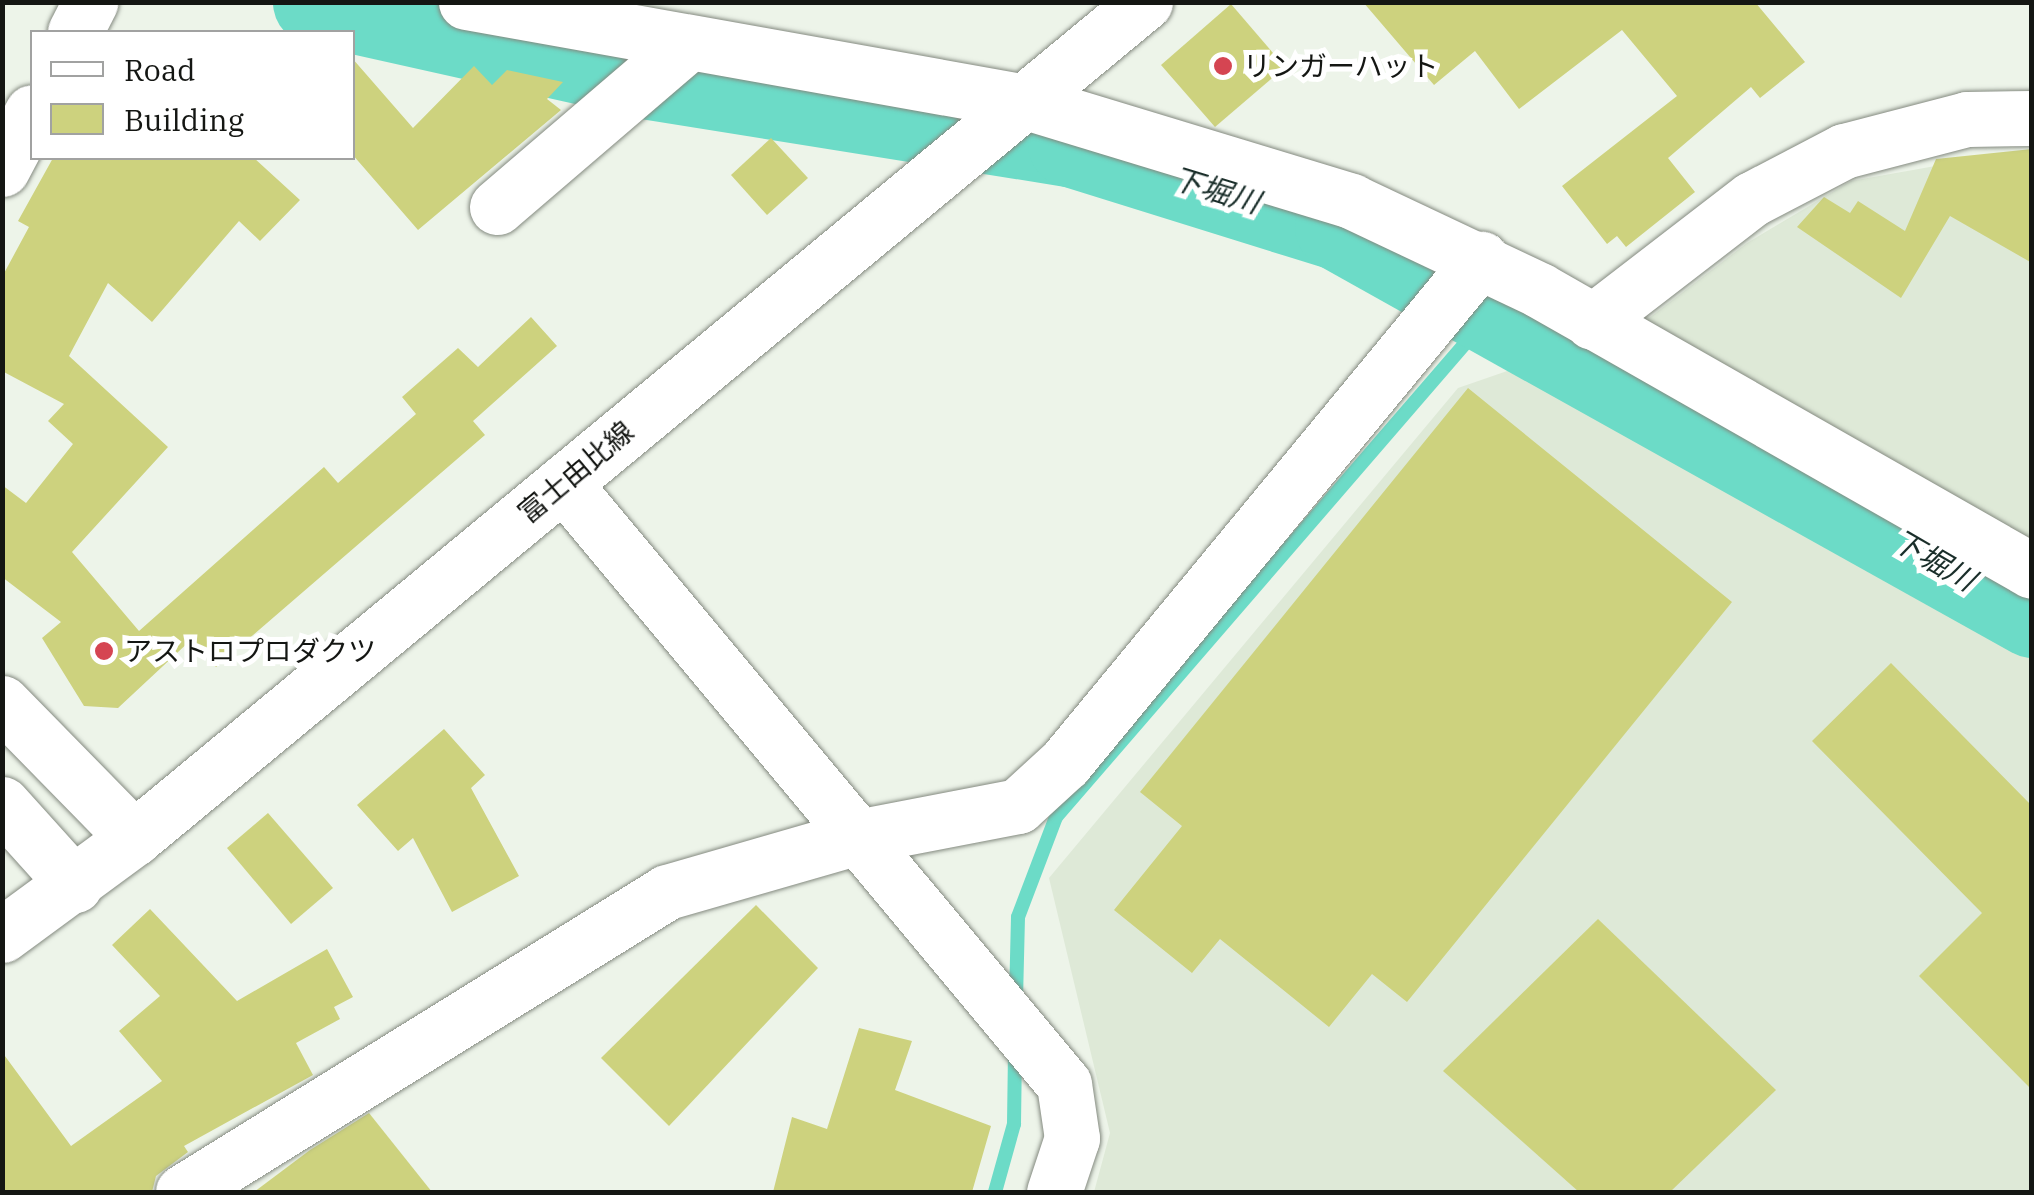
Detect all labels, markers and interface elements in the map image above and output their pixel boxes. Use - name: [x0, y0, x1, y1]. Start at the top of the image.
- legend: [30, 30, 355, 160]
- place label: リンガーハット: [1243, 49, 1439, 83]
- text: Road: [124, 50, 196, 89]
- marker: リンガーハット: [1212, 55, 1234, 77]
- text: Building: [124, 100, 244, 139]
- water label: 下堀川: [1168, 160, 1264, 220]
- street label: 富士由比線: [512, 414, 640, 530]
- water label: 下堀川: [1886, 522, 1982, 598]
- place label: アストロプロダクツ: [124, 634, 376, 668]
- marker: アストロプロダクツ: [93, 640, 115, 662]

